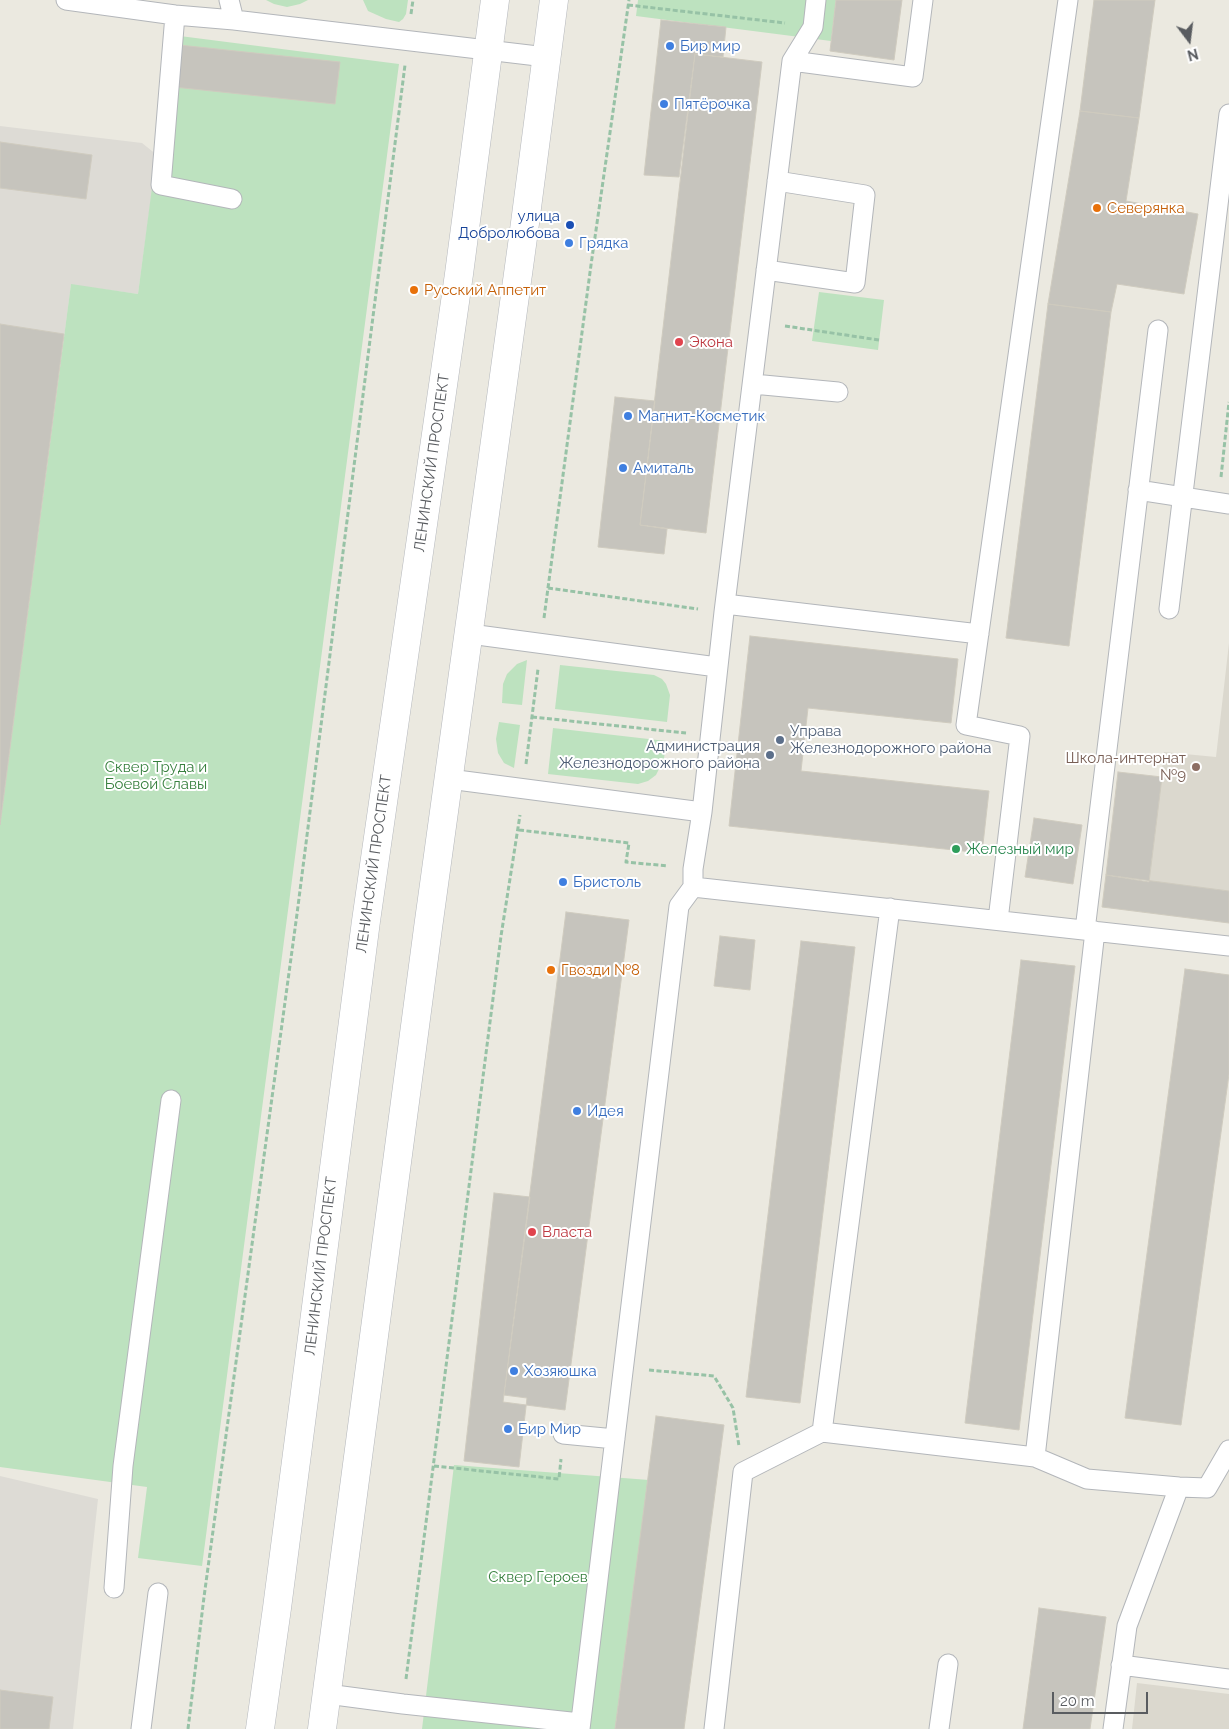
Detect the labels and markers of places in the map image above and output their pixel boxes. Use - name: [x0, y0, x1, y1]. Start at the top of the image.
- place label: Бир мир: [680, 37, 740, 55]
- marker: Бир мир: [664, 40, 676, 52]
- place label: Пятёрочка: [674, 95, 750, 113]
- marker: Пятёрочка: [658, 98, 670, 110]
- place label: Северянка: [1107, 199, 1185, 217]
- marker: Северянка: [1091, 202, 1103, 214]
- place label: улица Добролюбова: [458, 207, 560, 242]
- marker: улица Добролюбова: [564, 219, 576, 231]
- place label: Грядка: [579, 234, 628, 252]
- marker: Грядка: [563, 237, 575, 249]
- place label: Русский Аппетит: [424, 281, 546, 299]
- marker: Русский Аппетит: [408, 284, 420, 296]
- place label: Экона: [689, 333, 733, 351]
- marker: Экона: [673, 336, 685, 348]
- place label: Магнит-Косметик: [638, 407, 765, 425]
- marker: Магнит-Косметик: [622, 410, 634, 422]
- place label: Амиталь: [633, 459, 694, 477]
- marker: Амиталь: [617, 462, 629, 474]
- place label: Управа Железнодорожного района: [790, 722, 991, 757]
- marker: Управа Железнодорожного района: [774, 734, 786, 746]
- place label: Администрация Железнодорожного района: [559, 737, 760, 772]
- marker: Администрация Железнодорожного района: [764, 749, 776, 761]
- place label: Школа-интернат №9: [1066, 749, 1186, 784]
- marker: Школа-интернат №9: [1190, 761, 1202, 773]
- place label: Железный мир: [966, 840, 1074, 858]
- marker: Железный мир: [950, 843, 962, 855]
- place label: Бристоль: [573, 873, 641, 891]
- marker: Бристоль: [557, 876, 569, 888]
- place label: Гвозди №8: [561, 961, 640, 979]
- marker: Гвозди №8: [545, 964, 557, 976]
- place label: Идея: [587, 1102, 624, 1120]
- marker: Идея: [571, 1105, 583, 1117]
- place label: Власта: [542, 1223, 592, 1241]
- marker: Власта: [526, 1226, 538, 1238]
- place label: Хозяюшка: [524, 1362, 597, 1380]
- marker: Хозяюшка: [508, 1365, 520, 1377]
- place label: Бир Мир: [518, 1420, 581, 1438]
- marker: Бир Мир: [502, 1423, 514, 1435]

